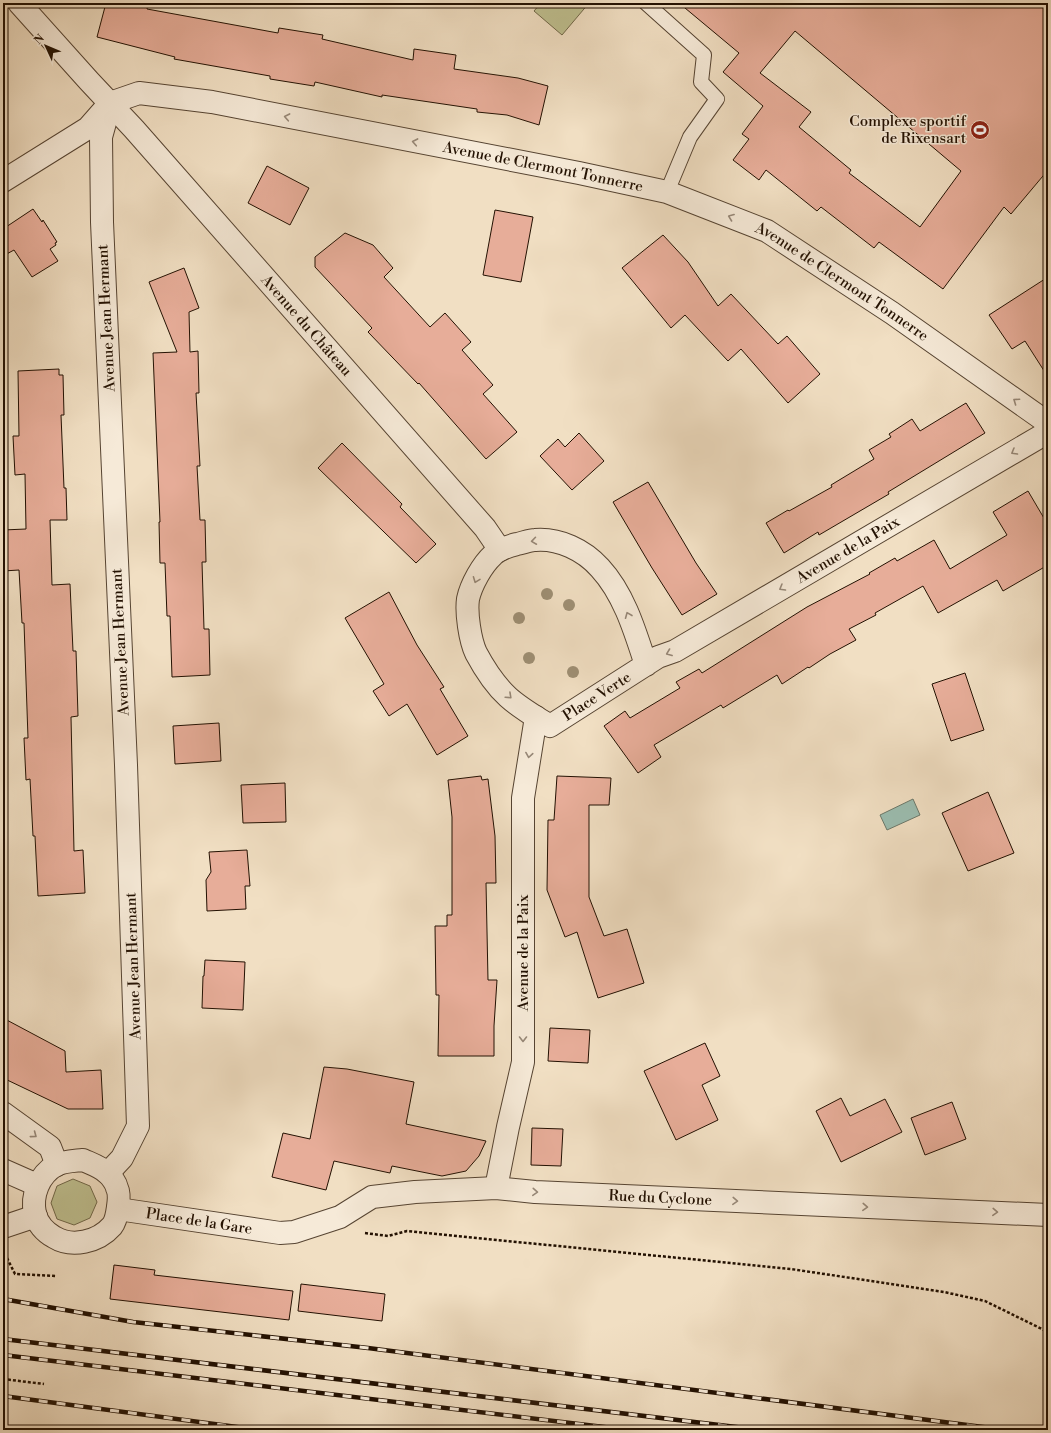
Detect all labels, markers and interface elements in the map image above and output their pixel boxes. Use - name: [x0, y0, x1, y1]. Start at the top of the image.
- north arrow: [26, 26, 66, 66]
- text: N: [31, 32, 48, 48]
- place label: Complexe sportif de Rixensart: [849, 112, 967, 148]
- one-way arrow: [284, 113, 290, 122]
- sports icon: Complexe sportif de Rixensart: [969, 119, 991, 141]
- one-way arrow: [412, 138, 418, 147]
- street label: Avenue de Clermont Tonnerre: [440, 138, 645, 197]
- one-way arrow: [728, 214, 735, 222]
- street label: Avenue de Clermont Tonnerre: [752, 218, 932, 346]
- street label: Avenue Jean Hermant: [93, 243, 120, 393]
- street label: Avenue du Château: [256, 270, 356, 380]
- one-way arrow: [1013, 398, 1020, 406]
- one-way arrow: [1011, 447, 1018, 454]
- street label: Avenue de la Paix: [792, 512, 903, 588]
- one-way arrow: [530, 536, 537, 545]
- street label: Avenue Jean Hermant: [107, 567, 134, 717]
- one-way arrow: [472, 576, 480, 583]
- one-way arrow: [779, 584, 786, 591]
- one-way arrow: [624, 612, 632, 619]
- one-way arrow: [666, 649, 673, 657]
- street label: Place Verte: [559, 668, 635, 725]
- one-way arrow: [504, 691, 511, 698]
- one-way arrow: [525, 752, 534, 758]
- street label: Avenue Jean Hermant: [121, 891, 146, 1041]
- street label: Avenue de la Paix: [514, 894, 533, 1012]
- one-way arrow: [519, 1036, 527, 1042]
- one-way arrow: [30, 1131, 37, 1138]
- street label: Rue du Cyclone: [608, 1186, 713, 1210]
- one-way arrow: [532, 1187, 538, 1196]
- one-way arrow: [732, 1197, 738, 1205]
- one-way arrow: [862, 1202, 868, 1211]
- street label: Place de la Gare: [144, 1204, 254, 1239]
- one-way arrow: [992, 1208, 998, 1217]

